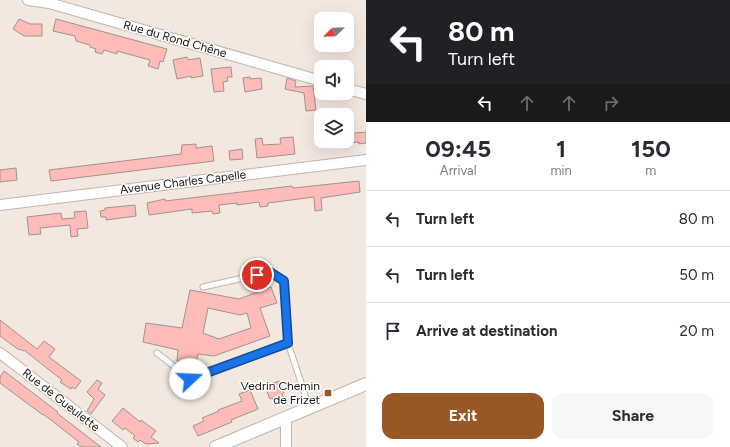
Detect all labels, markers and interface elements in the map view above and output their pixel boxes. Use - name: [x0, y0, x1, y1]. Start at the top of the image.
- north arrow: [314, 12, 354, 52]
- map controls: [314, 12, 354, 148]
- text: 80 m: [448, 14, 514, 48]
- icon: left: [382, 16, 434, 68]
- street label: Rue du Rond Chêne: [122, 18, 229, 61]
- text: Turn left: [448, 48, 515, 70]
- button: sound: [314, 60, 354, 100]
- icon: left: [474, 92, 496, 114]
- icon: ahead: [516, 92, 538, 114]
- icon: ahead: [558, 92, 580, 114]
- icon: right: [600, 92, 622, 114]
- button: layers: [314, 108, 354, 148]
- text: 09:45: [425, 134, 491, 163]
- text: 1: [556, 134, 566, 163]
- text: 150: [631, 134, 671, 163]
- text: Arrival: [440, 163, 477, 178]
- text: min: [550, 163, 572, 178]
- text: m: [645, 163, 656, 178]
- street label: Avenue Charles Capelle: [119, 167, 247, 197]
- icon: left: [382, 208, 404, 230]
- text: Turn left: [416, 210, 474, 228]
- text: 80 m: [679, 210, 714, 228]
- pin: [240, 258, 274, 292]
- icon: arrive: [246, 264, 268, 286]
- icon: left: [382, 264, 404, 286]
- text: Turn left: [416, 266, 474, 284]
- text: 50 m: [679, 266, 714, 284]
- icon: arrive: [382, 320, 404, 342]
- text: Arrive at destination: [416, 322, 557, 340]
- text: 20 m: [680, 322, 714, 340]
- position arrow: [169, 358, 211, 400]
- street label: Rue de Gueulette: [20, 366, 103, 435]
- place label: Vedrin Chemin de Frizet: [240, 379, 320, 407]
- marker: Vedrin Chemin de Frizet: [323, 388, 333, 398]
- button: Exit: [382, 393, 544, 439]
- button: Share: [552, 393, 714, 439]

